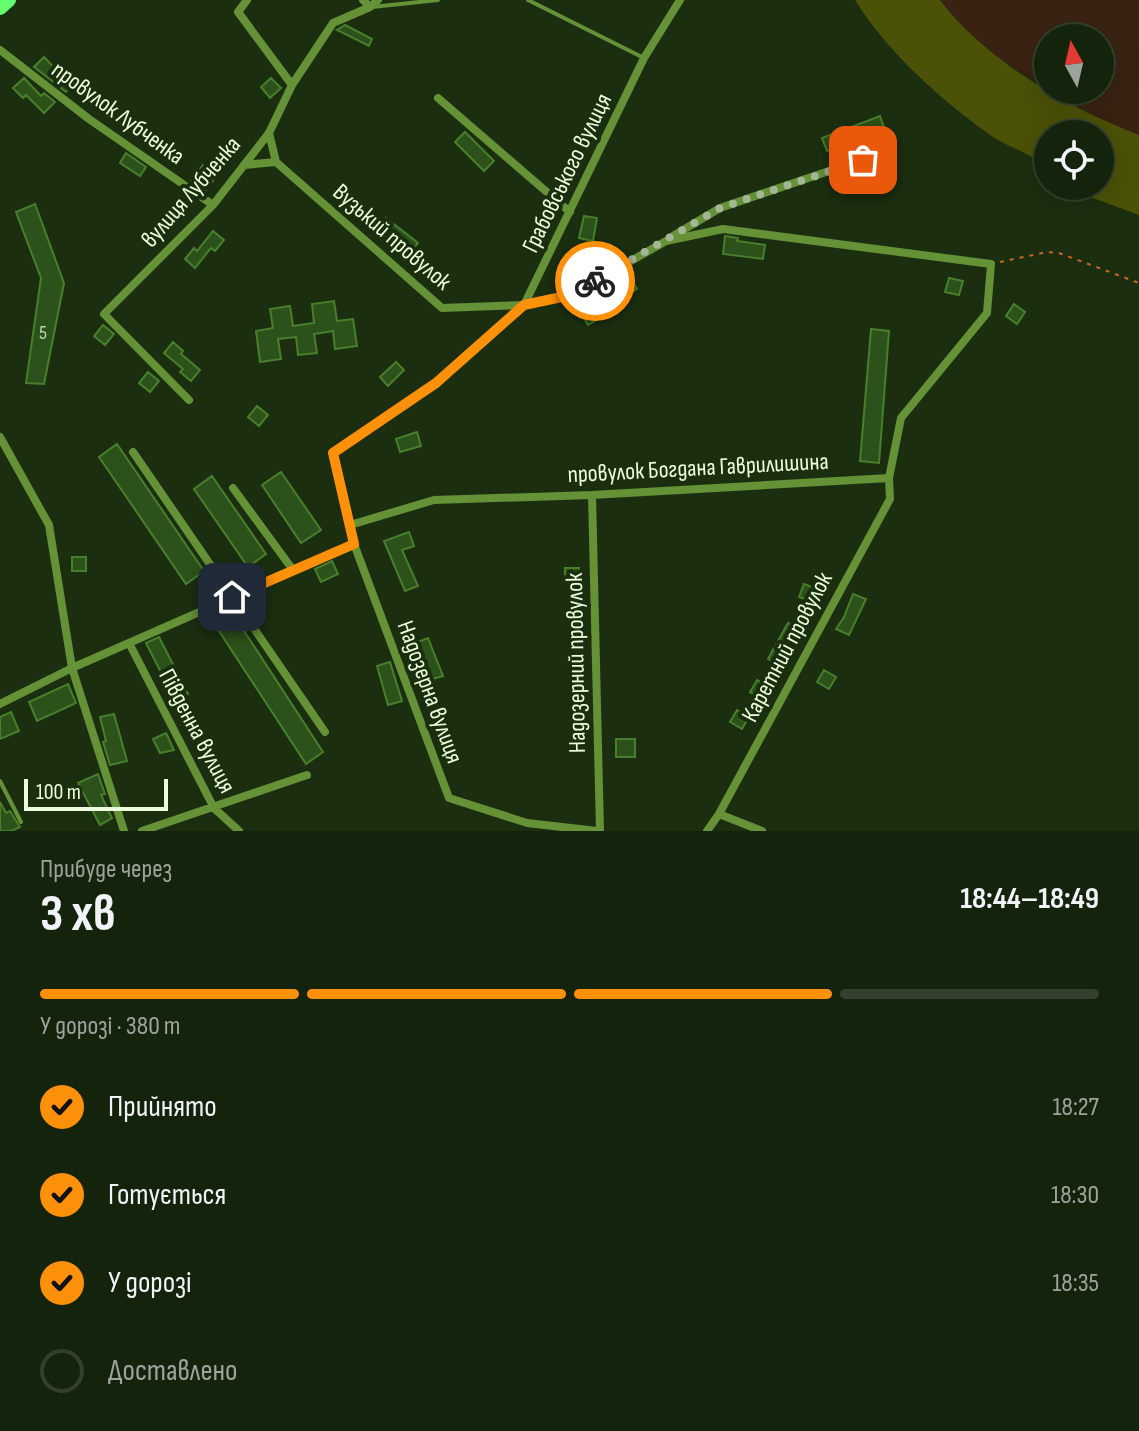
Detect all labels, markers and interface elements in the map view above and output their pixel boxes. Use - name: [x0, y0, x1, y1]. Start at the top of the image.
- north arrow: [1034, 24, 1114, 104]
- map controls: [1034, 24, 1114, 200]
- street label: провулок Лубченка: [46, 55, 190, 171]
- street label: Грабовського вулиця: [516, 89, 618, 257]
- button: locate: [1034, 120, 1114, 200]
- pin: [829, 126, 897, 194]
- street label: вулиця Лубченка: [135, 131, 247, 253]
- icon: bag: [841, 138, 885, 182]
- street label: Вузький провулок: [327, 178, 458, 297]
- courier: [555, 241, 635, 321]
- icon: bike: [573, 259, 617, 303]
- house number: 5: [39, 321, 47, 345]
- street label: провулок Богдана Гаврилишина: [567, 447, 829, 489]
- pin: [198, 563, 266, 631]
- street label: Каретний провулок: [735, 566, 839, 727]
- street label: Надозерний провулок: [560, 572, 592, 753]
- icon: home: [210, 575, 254, 619]
- street label: Надозерна вулиця: [391, 617, 469, 767]
- street label: Південна вулиця: [152, 664, 242, 798]
- scale bar: [24, 775, 168, 811]
- text: 100 m: [36, 779, 81, 806]
- text: Прибуде через: [40, 854, 172, 885]
- text: 18:44–18:49: [960, 881, 1099, 917]
- text: 3 хв: [40, 883, 116, 946]
- text: У дорозі · 380 m: [40, 1011, 181, 1042]
- icon: check: [40, 1085, 84, 1129]
- text: Прийнято: [108, 1089, 217, 1125]
- text: 18:27: [1052, 1092, 1099, 1123]
- icon: check: [40, 1173, 84, 1217]
- text: Готується: [108, 1177, 226, 1213]
- text: 18:30: [1051, 1180, 1099, 1211]
- icon: check: [40, 1261, 84, 1305]
- text: У дорозі: [108, 1265, 192, 1301]
- text: 18:35: [1052, 1268, 1099, 1299]
- text: Доставлено: [108, 1353, 238, 1389]

